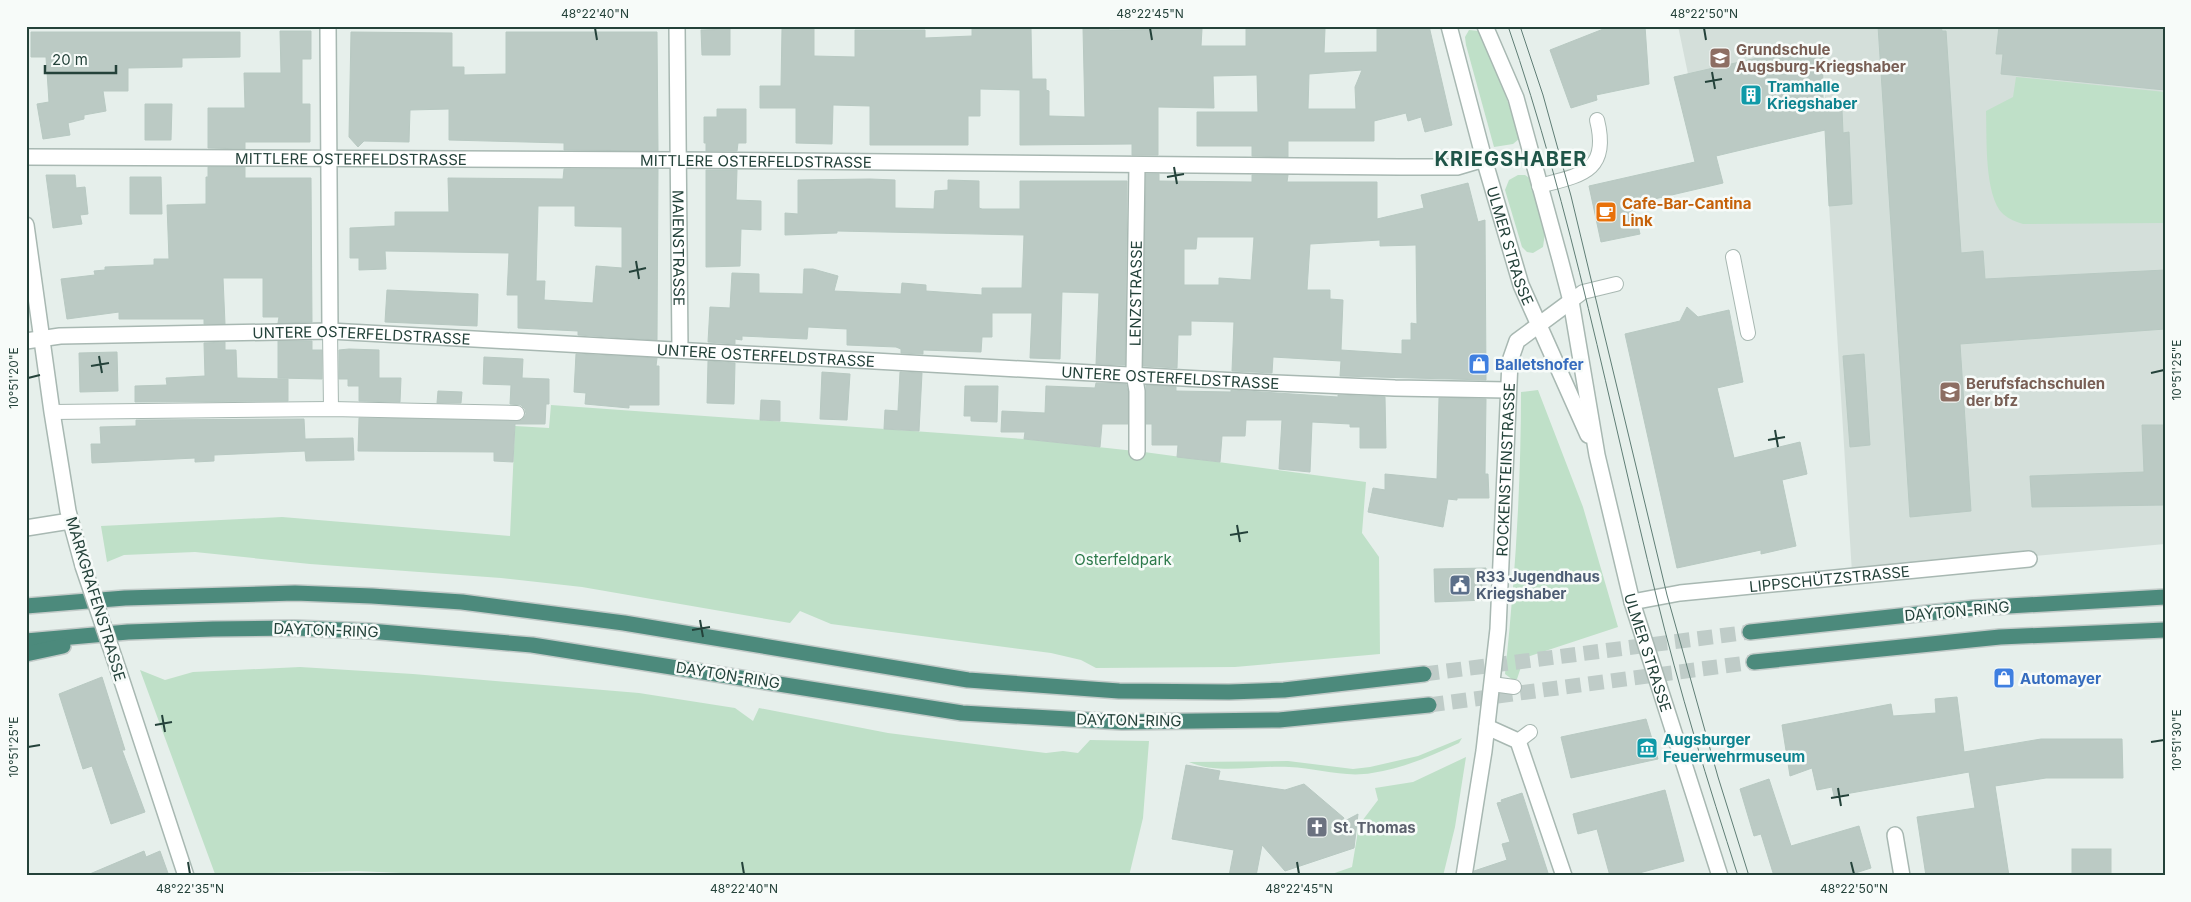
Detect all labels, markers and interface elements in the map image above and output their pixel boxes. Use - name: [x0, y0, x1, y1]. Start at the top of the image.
- text: 48°22'40"N: [561, 6, 629, 21]
- text: 48°22'45"N: [1116, 6, 1184, 21]
- text: 48°22'50"N: [1670, 6, 1738, 21]
- place label: Grundschule Augsburg-Kriegshaber: [1736, 40, 1906, 76]
- scale bar: [45, 42, 116, 74]
- school or university icon: Grundschule Augsburg-Kriegshaber: [1708, 46, 1732, 70]
- text: 20 m: [52, 50, 88, 69]
- place label: Tramhalle Kriegshaber: [1767, 77, 1857, 113]
- building icon: Tramhalle Kriegshaber: [1739, 83, 1763, 107]
- district label: KRIEGSHABER: [1435, 147, 1587, 171]
- street label: MITTLERE OSTERFELDSTRASSE: [235, 148, 467, 169]
- street label: MITTLERE OSTERFELDSTRASSE: [640, 150, 872, 171]
- street label: ULMER STRASSE: [1483, 184, 1538, 308]
- street label: MAIENSTRASSE: [669, 190, 689, 306]
- place label: Cafe-Bar-Cantina Link: [1622, 194, 1751, 230]
- cafe icon: Cafe-Bar-Cantina Link: [1594, 200, 1618, 224]
- street label: LENZSTRASSE: [1125, 240, 1145, 346]
- street label: UNTERE OSTERFELDSTRASSE: [252, 321, 471, 348]
- text: 10°51'25"E: [2169, 339, 2184, 401]
- street label: UNTERE OSTERFELDSTRASSE: [656, 340, 875, 371]
- text: 10°51'20"E: [6, 347, 21, 409]
- shop icon: Balletshofer: [1467, 352, 1491, 376]
- place label: Balletshofer: [1495, 355, 1584, 374]
- street label: UNTERE OSTERFELDSTRASSE: [1061, 362, 1280, 393]
- place label: Berufsfachschulen der bfz: [1966, 374, 2105, 410]
- school or university icon: Berufsfachschulen der bfz: [1938, 380, 1962, 404]
- street label: ROCKENSTEINSTRASSE: [1492, 382, 1519, 557]
- street label: MARKGRAFENSTRASSE: [62, 514, 130, 684]
- park label: Osterfeldpark: [1074, 550, 1172, 569]
- street label: LIPPSCHÜTZSTRASSE: [1748, 561, 1911, 596]
- place label: R33 Jugendhaus Kriegshaber: [1476, 567, 1600, 603]
- public building icon: R33 Jugendhaus Kriegshaber: [1448, 573, 1472, 597]
- street label: ULMER STRASSE: [1621, 591, 1676, 714]
- street label: DAYTON-RING: [1904, 597, 2010, 625]
- street label: DAYTON-RING: [273, 619, 379, 641]
- street label: DAYTON-RING: [675, 657, 781, 693]
- shop icon: Automayer: [1992, 666, 2016, 690]
- place label: Automayer: [2020, 669, 2101, 688]
- text: 10°51'30"E: [2169, 709, 2184, 771]
- street label: DAYTON-RING: [1076, 710, 1182, 730]
- text: 10°51'25"E: [6, 716, 21, 778]
- place label: Augsburger Feuerwehrmuseum: [1663, 730, 1805, 766]
- museum icon: Augsburger Feuerwehrmuseum: [1635, 736, 1659, 760]
- church icon: St. Thomas: [1305, 815, 1329, 839]
- place label: St. Thomas: [1333, 818, 1416, 837]
- text: 48°22'35"N: [156, 881, 224, 896]
- text: 48°22'40"N: [710, 881, 778, 896]
- text: 48°22'45"N: [1265, 881, 1333, 896]
- text: 48°22'50"N: [1820, 881, 1888, 896]

